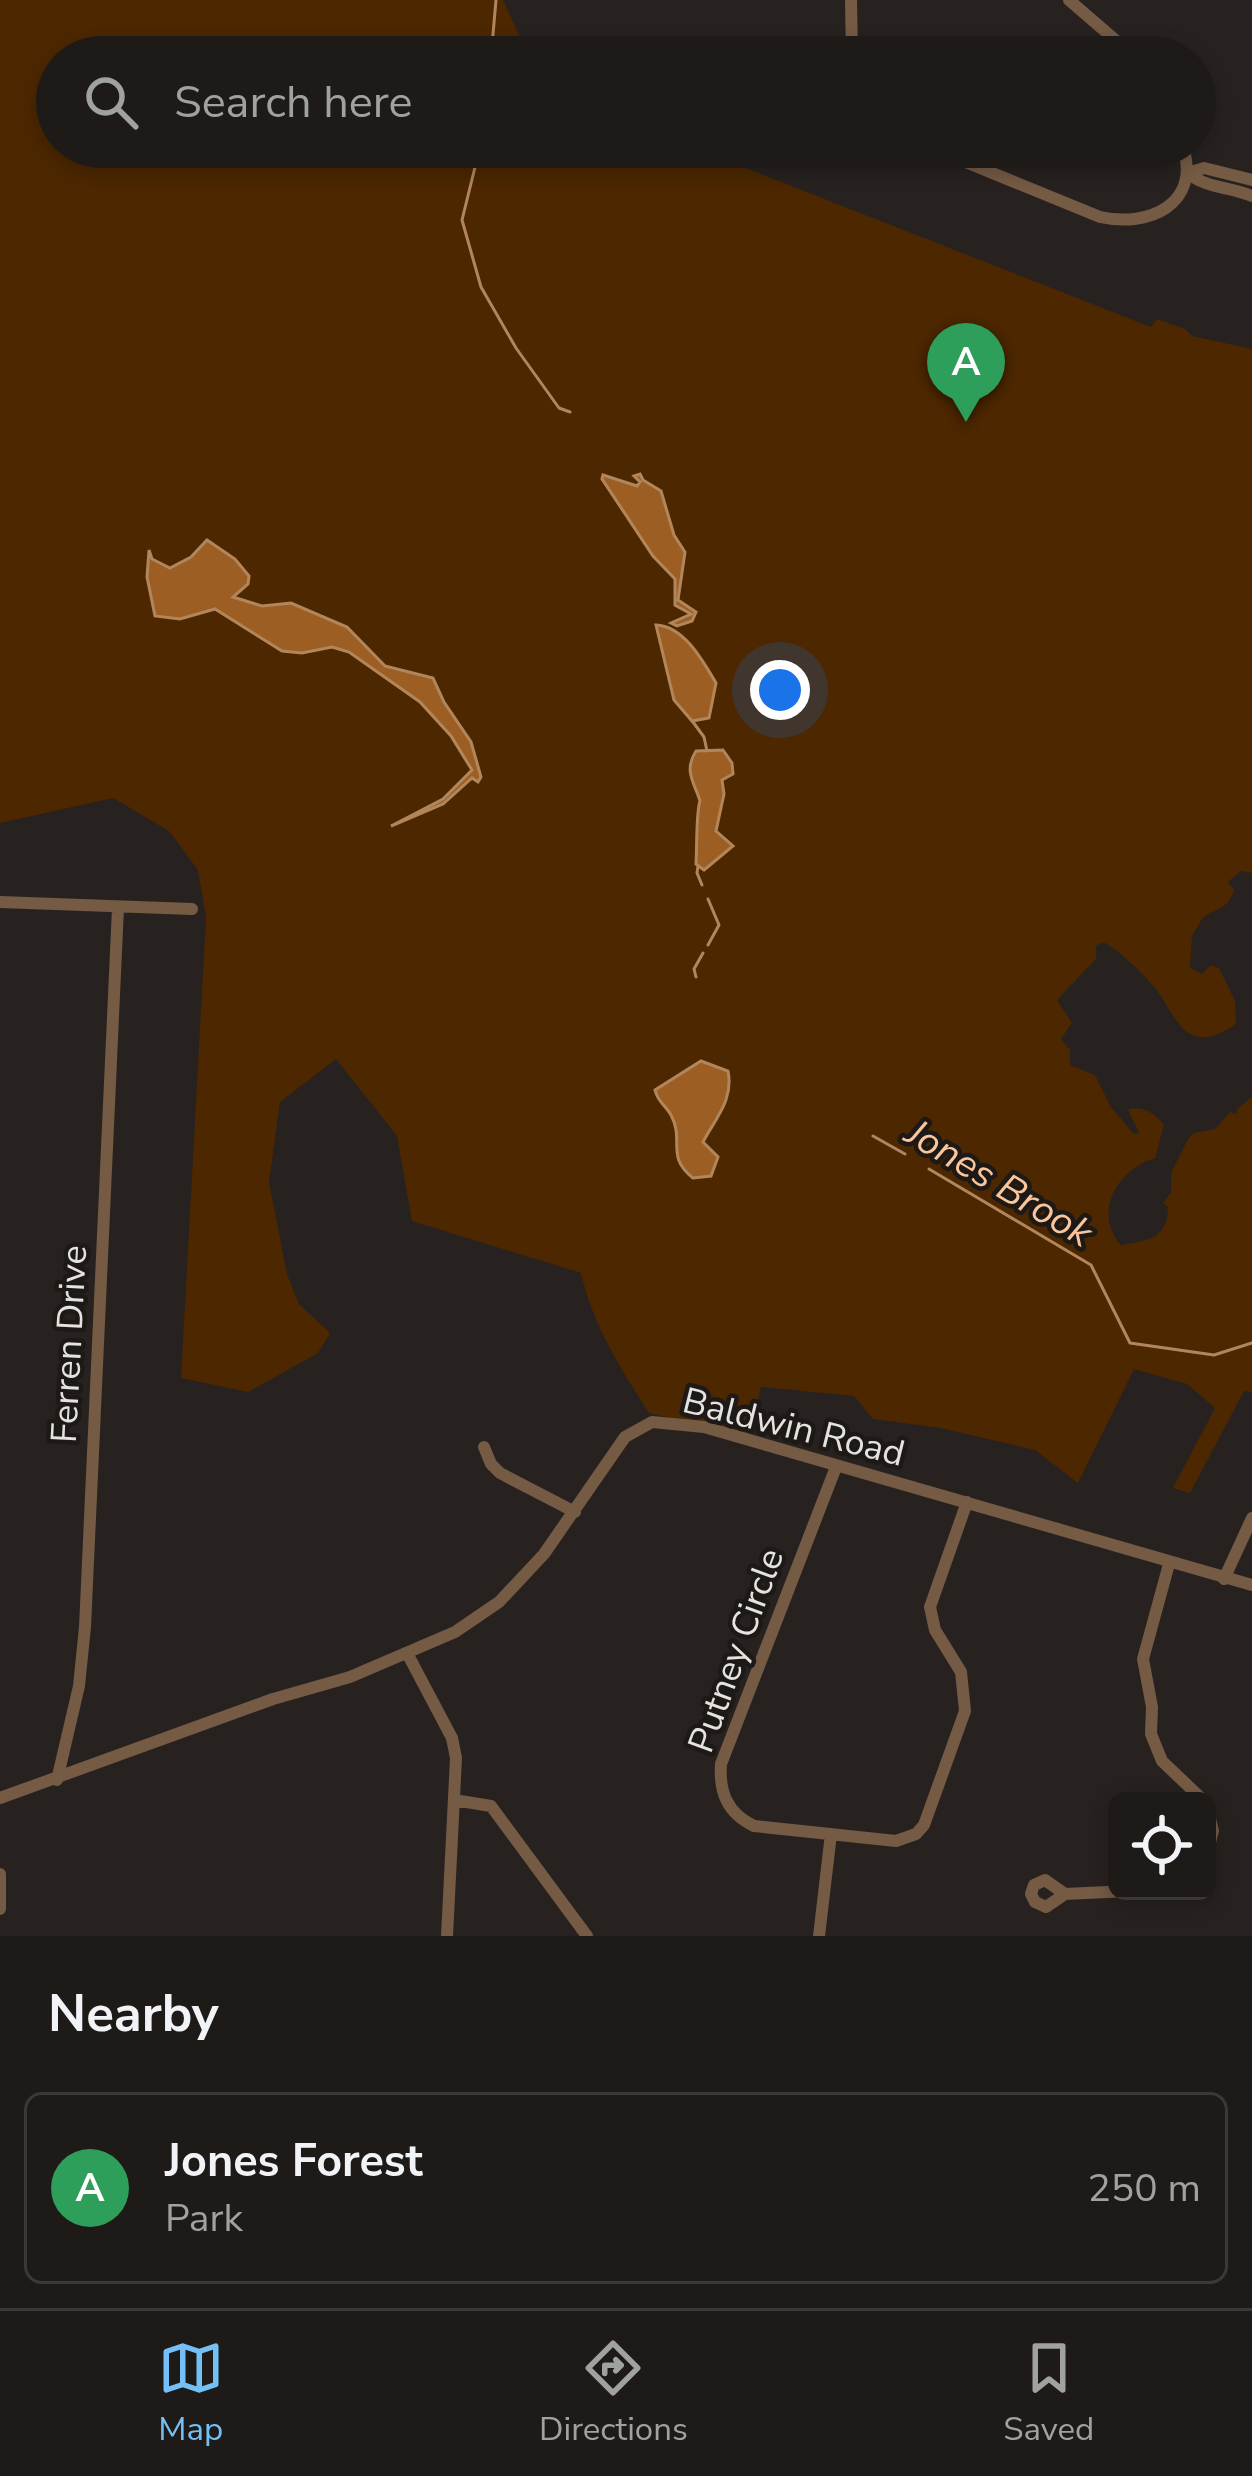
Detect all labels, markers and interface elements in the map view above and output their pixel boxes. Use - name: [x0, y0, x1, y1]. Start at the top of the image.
- search box: [36, 36, 1216, 168]
- icon: search: [78, 69, 144, 135]
- text: Search here: [174, 72, 413, 133]
- pin: A: [927, 323, 1005, 422]
- your location: [750, 660, 810, 720]
- water label: Jones Brook: [894, 1106, 1104, 1261]
- street label: Ferren Drive: [40, 1244, 99, 1444]
- street label: Baldwin Road: [678, 1376, 910, 1479]
- street label: Putney Circle: [677, 1542, 796, 1759]
- map controls: [1108, 1792, 1216, 1900]
- button: locate: [1108, 1792, 1216, 1900]
- text: Nearby: [48, 1979, 219, 2049]
- text: Jones Forest: [165, 2131, 423, 2192]
- text: A: [75, 2162, 105, 2215]
- text: 250 m: [1087, 2162, 1201, 2215]
- text: Park: [165, 2192, 243, 2245]
- tab: Map: [158, 2335, 224, 2452]
- tab: Directions: [539, 2335, 688, 2452]
- tab: Saved: [1003, 2335, 1094, 2452]

